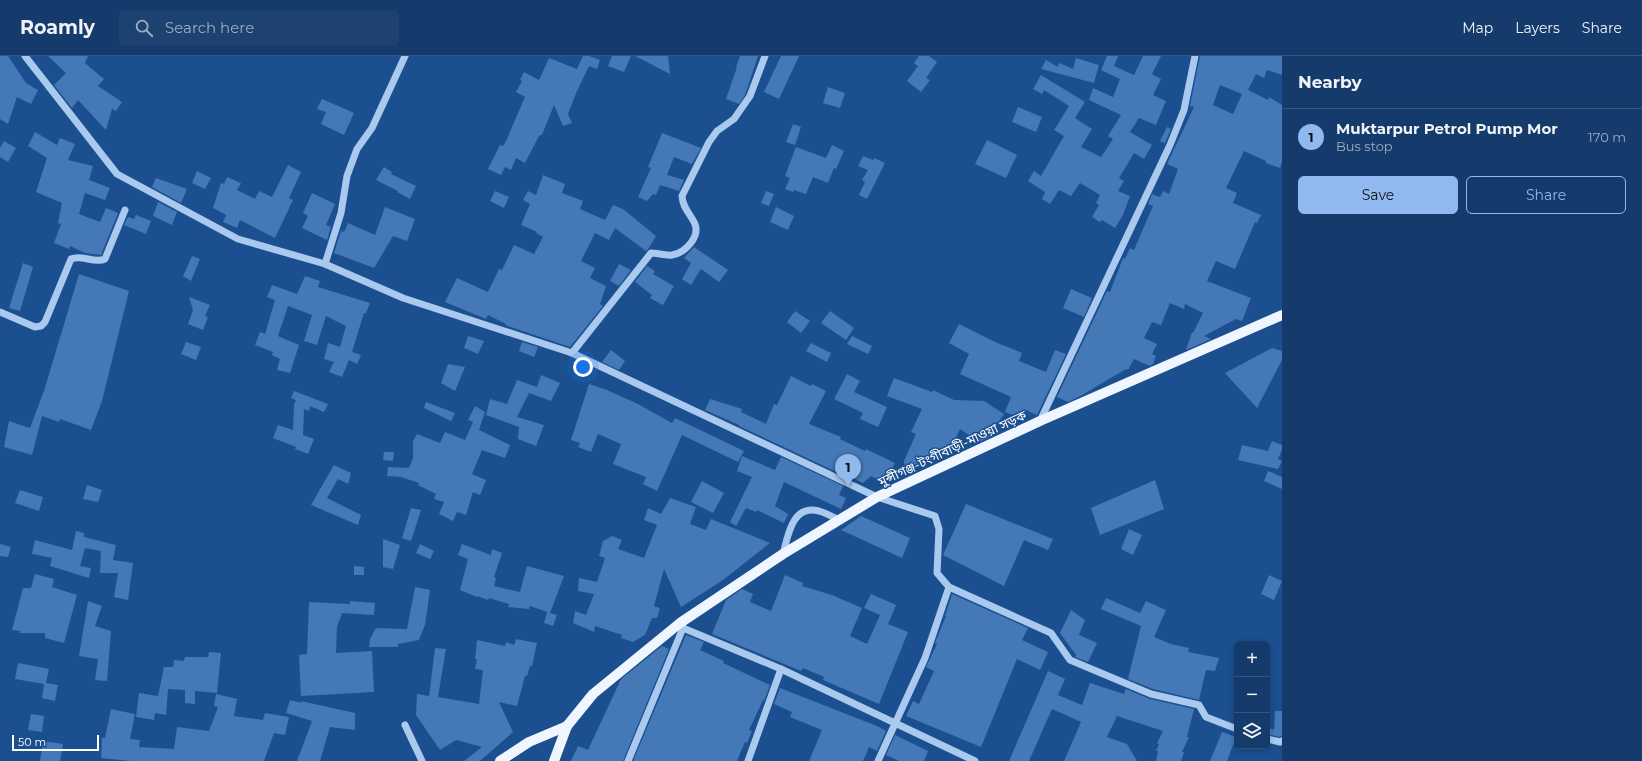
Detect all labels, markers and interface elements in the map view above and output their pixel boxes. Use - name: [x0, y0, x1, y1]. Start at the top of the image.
- search box: [119, 10, 399, 46]
- text: Roamly: [20, 16, 95, 39]
- icon: search: [133, 17, 155, 39]
- text: Search here: [165, 18, 254, 37]
- text: Map: [1462, 19, 1493, 37]
- text: Layers: [1515, 19, 1560, 37]
- text: Share: [1582, 19, 1622, 37]
- text: Nearby: [1298, 72, 1362, 92]
- text: Muktarpur Petrol Pump Mor: [1336, 119, 1558, 138]
- text: 1: [1308, 129, 1314, 145]
- text: 170 m: [1588, 129, 1626, 145]
- text: Bus stop: [1336, 138, 1393, 154]
- button: Save: [1298, 176, 1458, 214]
- button: Share: [1466, 176, 1626, 214]
- your location: [573, 357, 593, 377]
- street label: মুন্সীগঞ্জ-টংগীবাড়ী-মাওয়া সড়ক: [874, 406, 1030, 491]
- pin: 1: [835, 454, 861, 487]
- map controls: [1234, 641, 1270, 749]
- button: +: [1234, 641, 1270, 677]
- button: −: [1234, 677, 1270, 713]
- button: layers: [1234, 713, 1270, 749]
- scale bar: [12, 733, 99, 752]
- text: 50 m: [18, 735, 46, 749]

